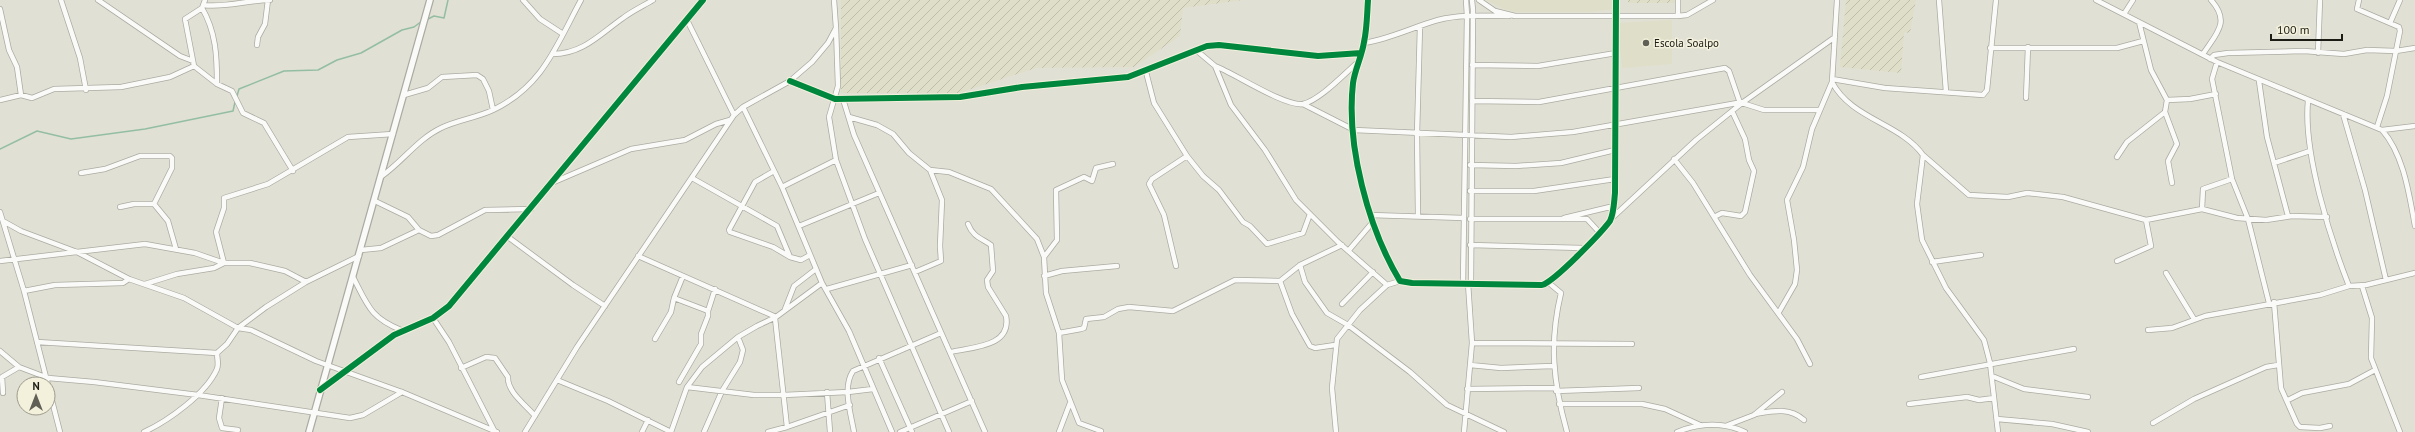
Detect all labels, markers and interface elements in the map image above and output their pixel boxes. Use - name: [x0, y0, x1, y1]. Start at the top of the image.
- scale bar: [2271, 16, 2342, 42]
- text: 100 m: [2277, 22, 2310, 37]
- place label: Escola Soalpo: [1654, 36, 1719, 50]
- marker: Escola Soalpo: [1641, 38, 1651, 48]
- north arrow: [16, 376, 56, 416]
- text: N: [32, 379, 40, 393]

